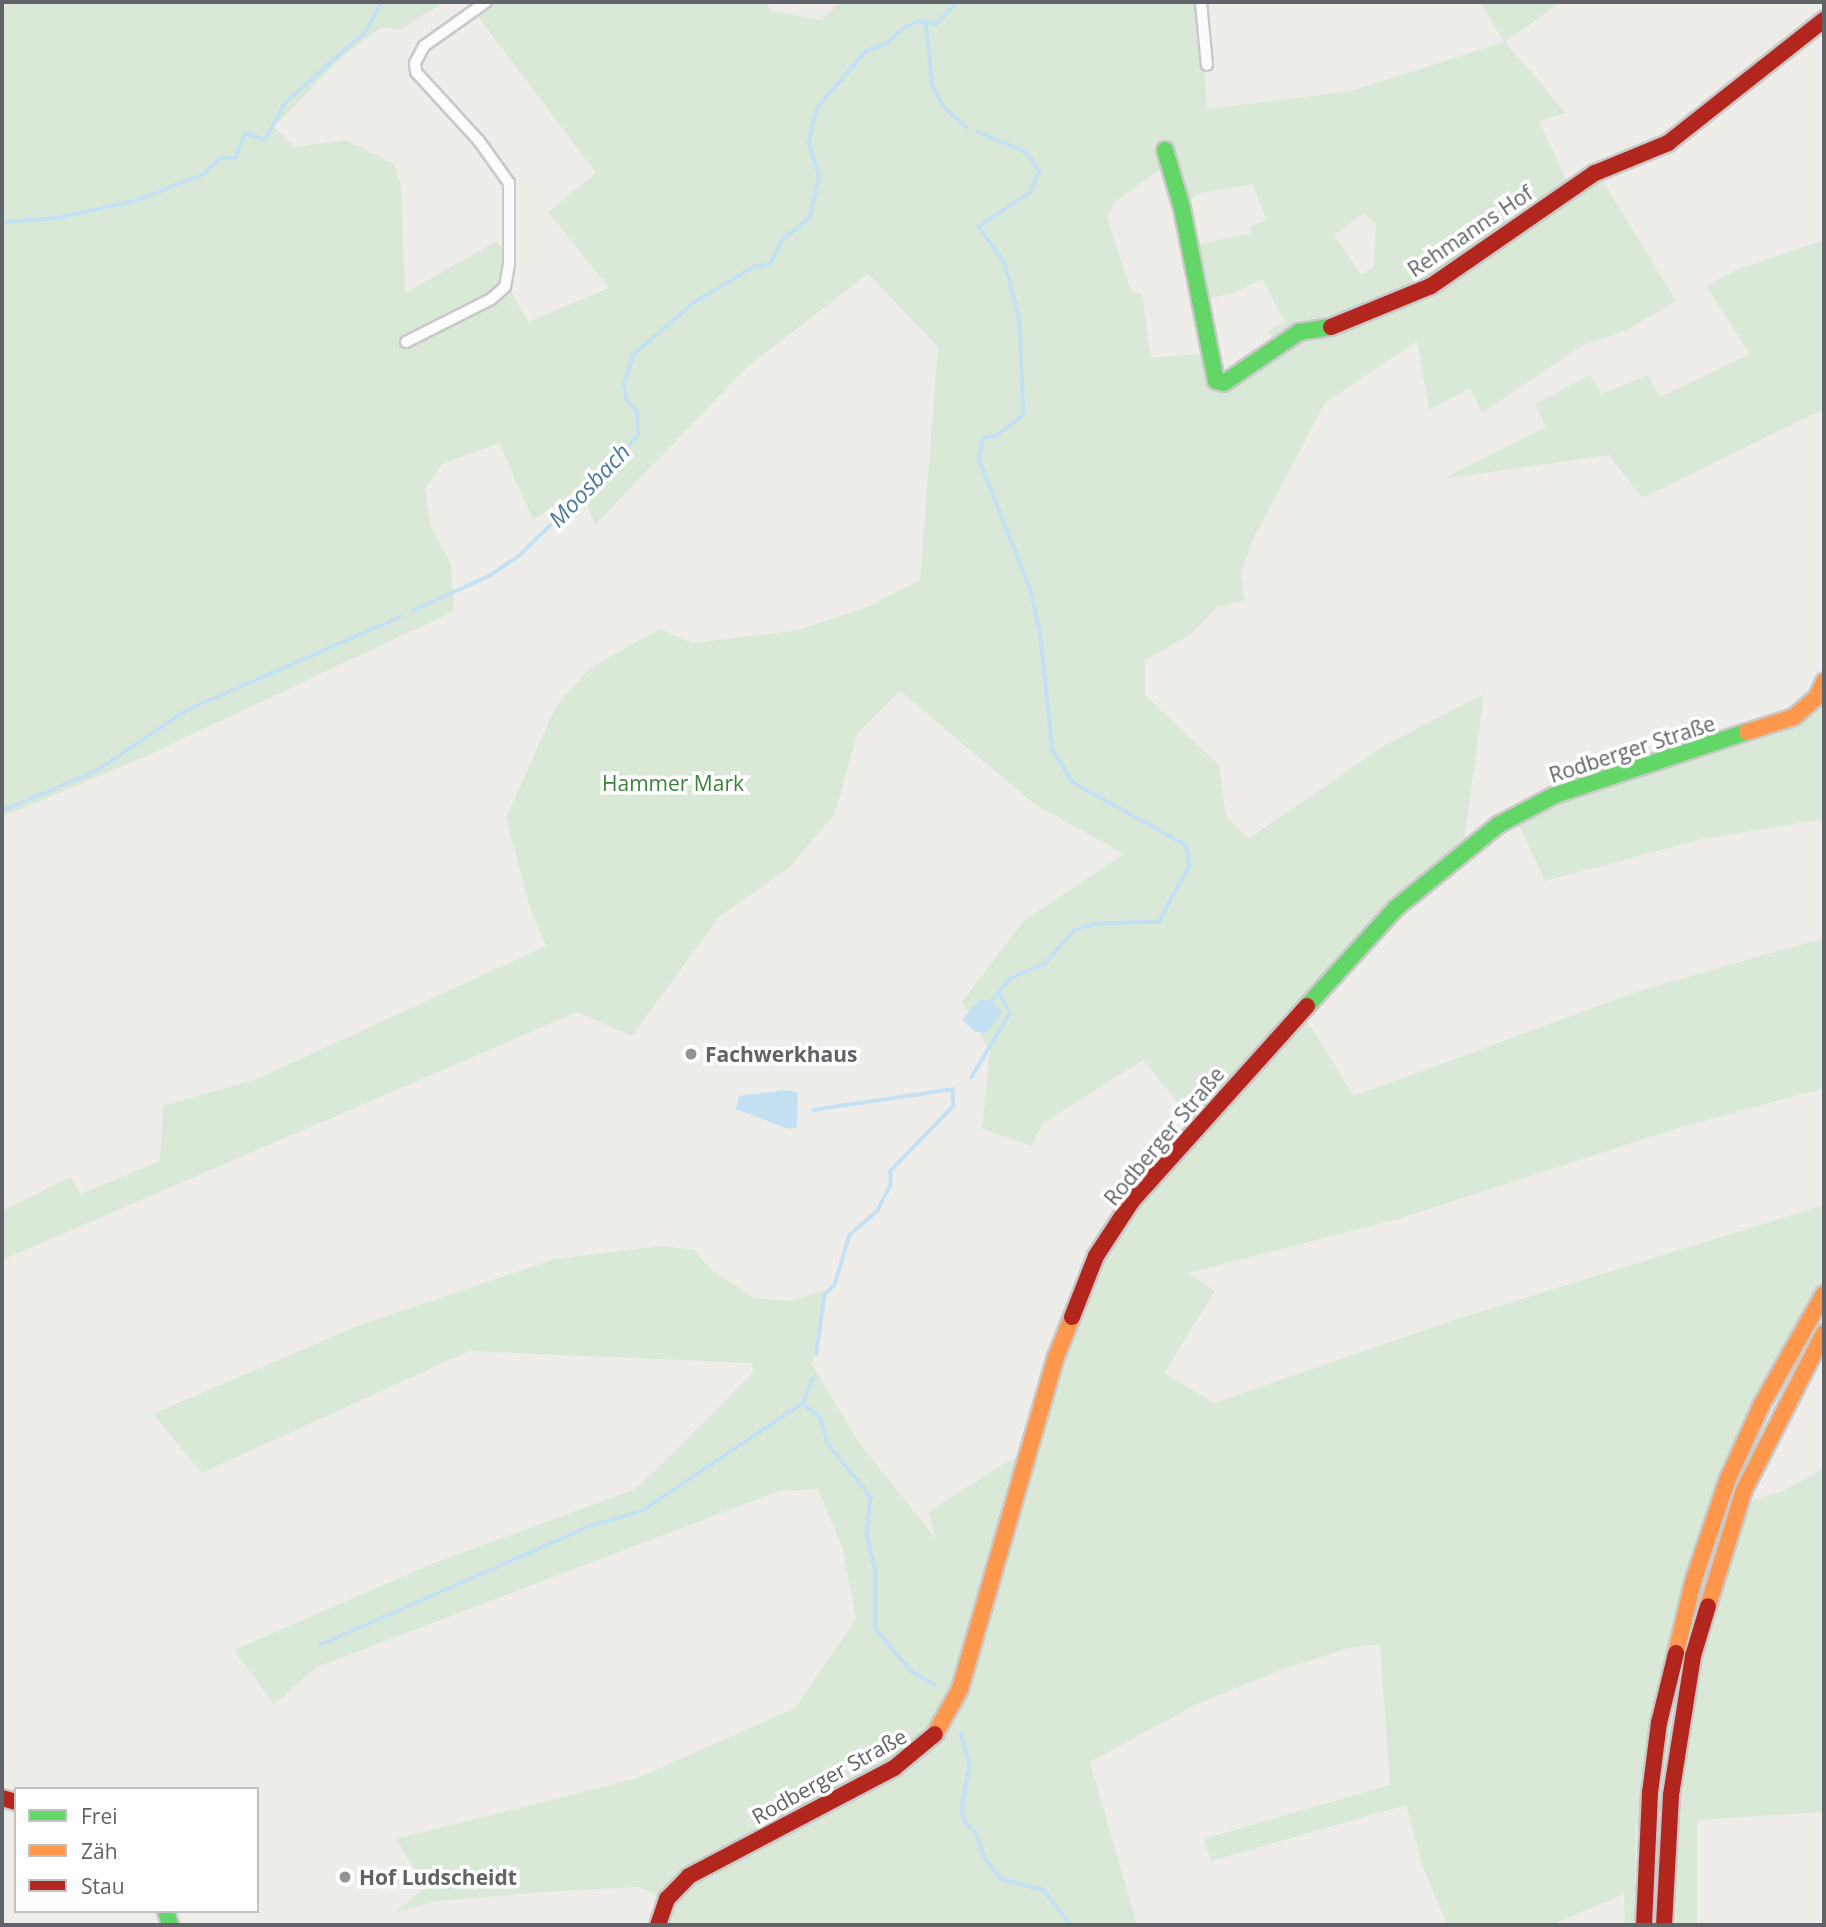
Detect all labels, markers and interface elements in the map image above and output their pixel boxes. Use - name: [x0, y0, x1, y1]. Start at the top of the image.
- street label: Rehmanns Hof: [1403, 180, 1537, 282]
- water label: Moosbach: [543, 438, 635, 532]
- street label: Rodberger Straße: [1546, 710, 1718, 788]
- park label: Hammer Mark: [602, 770, 744, 796]
- place label: Fachwerkhaus: [705, 1041, 857, 1067]
- marker: Fachwerkhaus: [683, 1046, 699, 1062]
- street label: Rodberger Straße: [1099, 1062, 1229, 1210]
- street label: Rodberger Straße: [747, 1723, 911, 1829]
- legend: [14, 1787, 259, 1913]
- text: Frei: [81, 1802, 118, 1830]
- text: Zäh: [81, 1837, 118, 1865]
- place label: Hof Ludscheidt: [359, 1864, 517, 1890]
- marker: Hof Ludscheidt: [337, 1869, 353, 1885]
- text: Stau: [81, 1872, 125, 1900]

